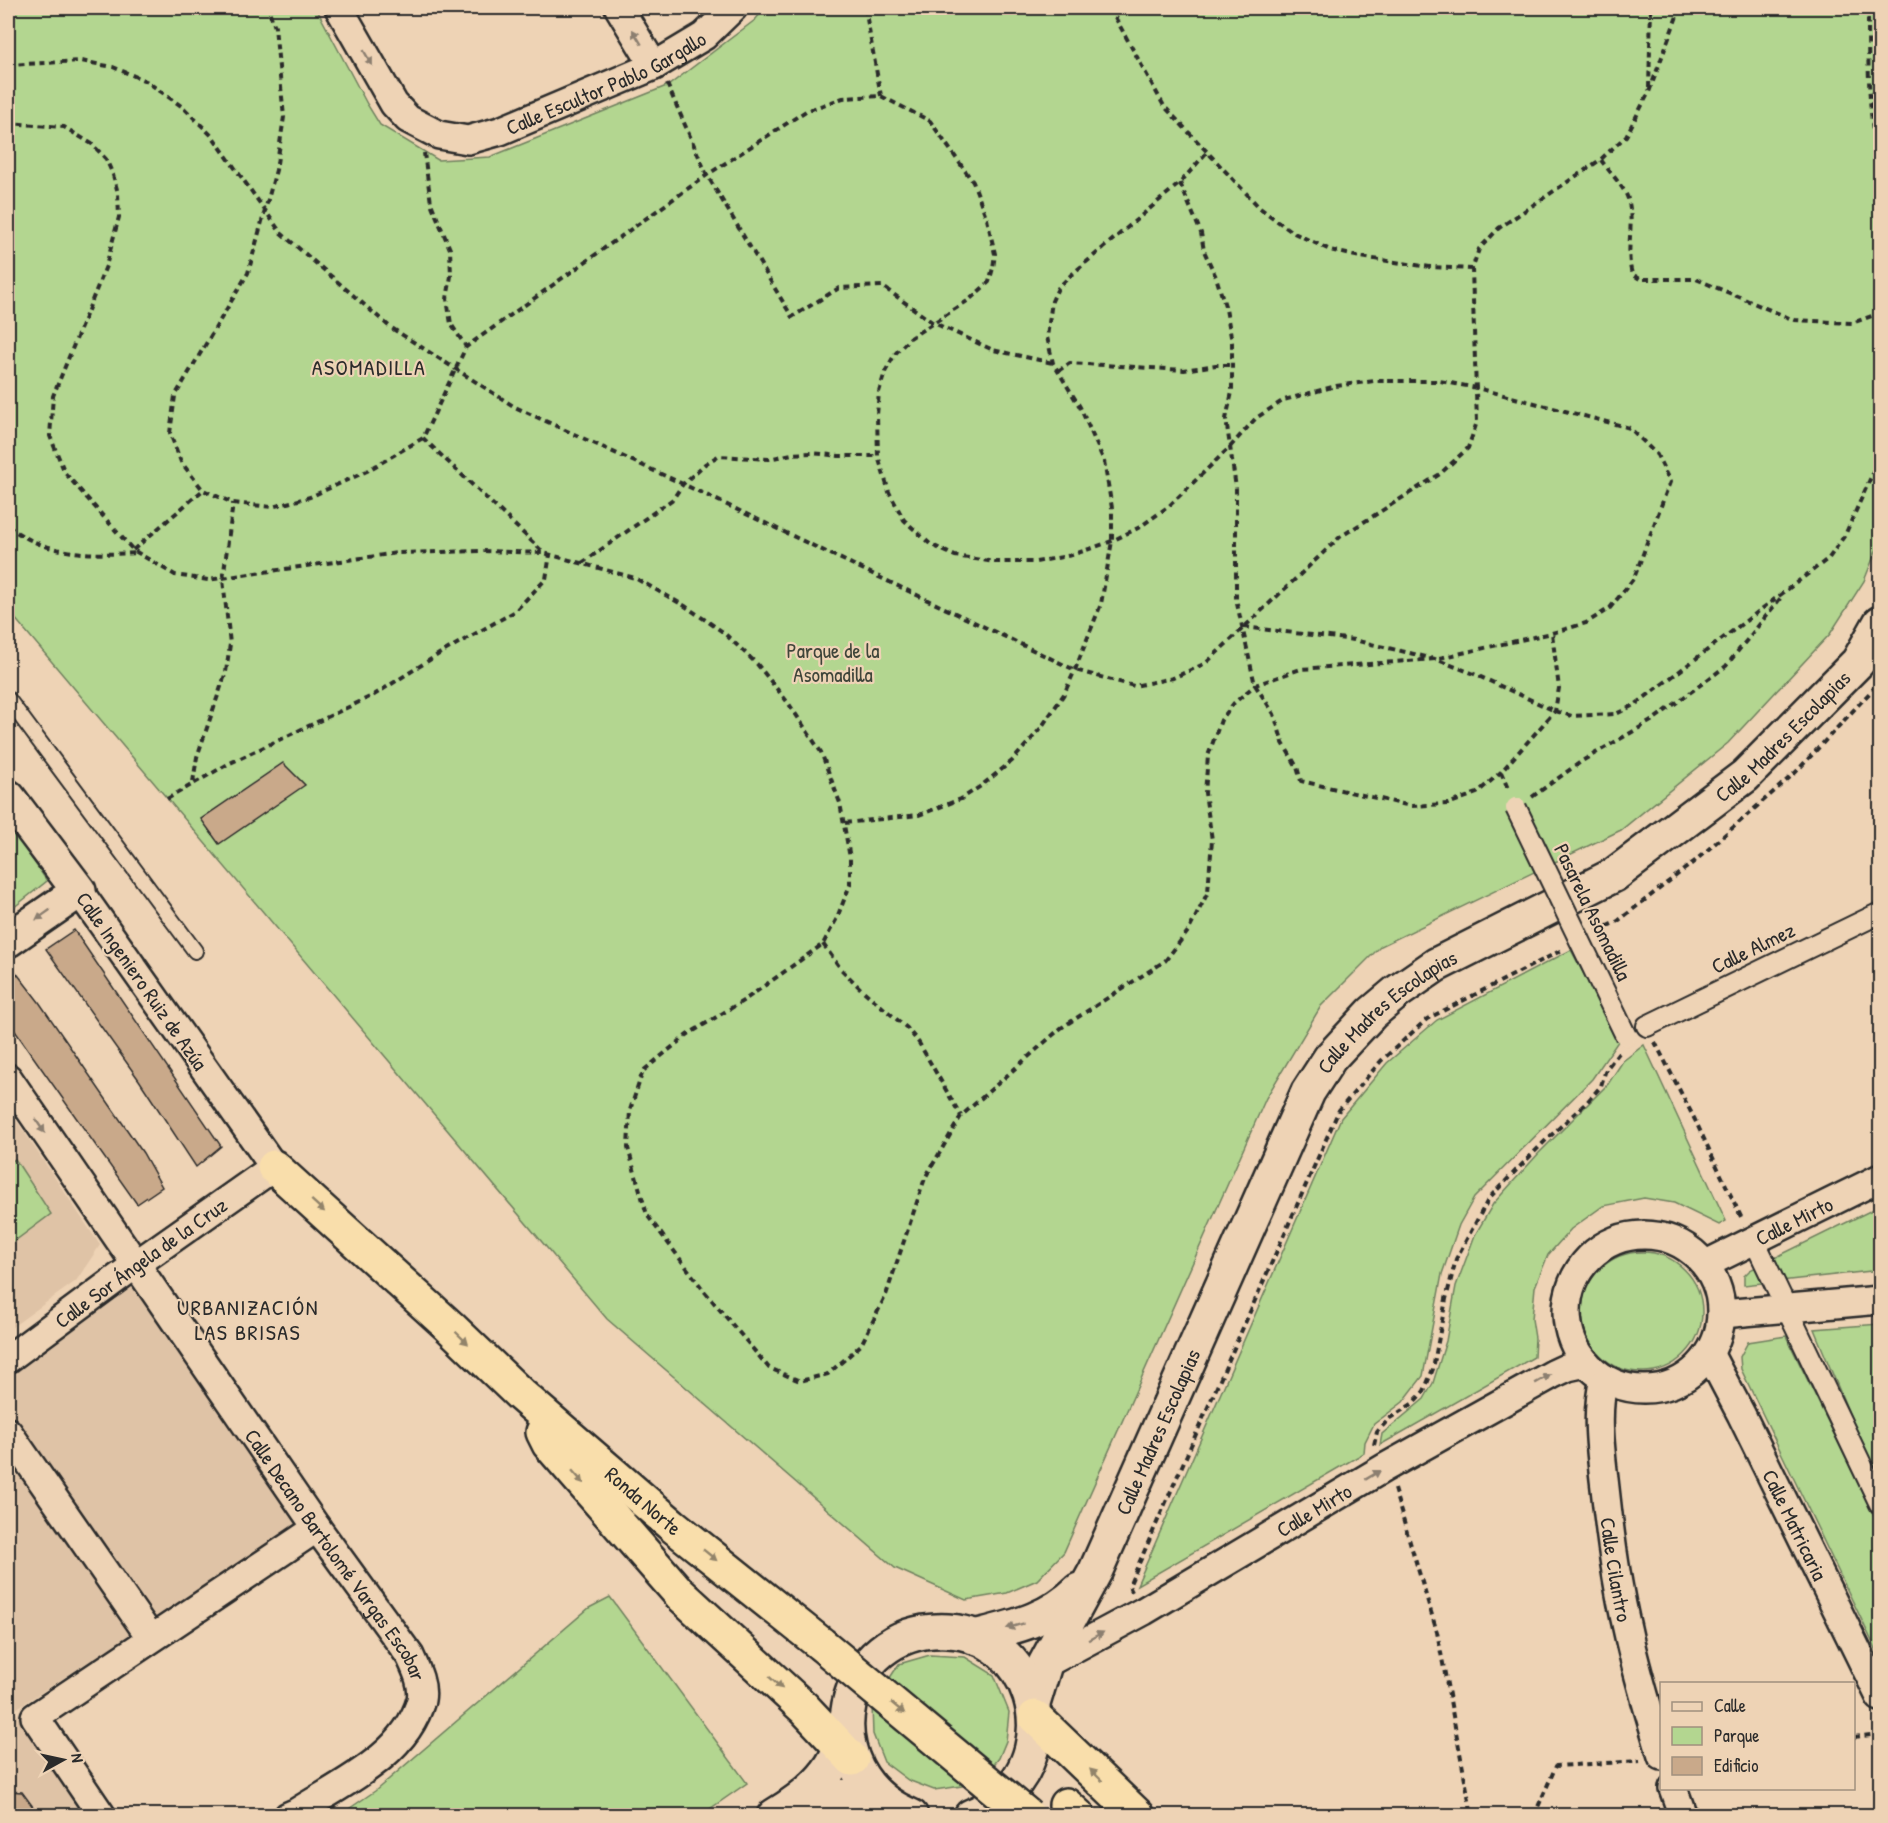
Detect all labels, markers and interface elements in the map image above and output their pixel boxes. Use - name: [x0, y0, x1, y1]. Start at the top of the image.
- street label: Calle Escultor Pablo Gargallo: [501, 24, 711, 141]
- one-way arrow: [631, 29, 642, 45]
- one-way arrow: [363, 50, 373, 67]
- district label: ASOMADILLA: [312, 352, 426, 382]
- park label: Parque de la Asomadilla: [787, 636, 879, 689]
- street label: Calle Madres Escolapias: [1709, 664, 1856, 808]
- street label: Pasarela Asomadilla: [1547, 839, 1639, 985]
- street label: Calle Ingeniero Ruiz de Azúa: [69, 886, 215, 1076]
- one-way arrow: [36, 909, 52, 921]
- street label: Calle Almez: [1706, 915, 1800, 981]
- street label: Calle Madres Escolapias: [1310, 942, 1462, 1079]
- one-way arrow: [35, 1118, 46, 1135]
- street label: Calle Mirto: [1750, 1189, 1837, 1252]
- street label: Calle Sor Ángela de la Cruz: [48, 1190, 233, 1334]
- one-way arrow: [310, 1199, 325, 1213]
- district label: URBANIZACIÓN LAS BRISAS: [177, 1292, 319, 1347]
- one-way arrow: [454, 1330, 468, 1344]
- street label: Calle Madres Escolapias: [1108, 1344, 1207, 1519]
- one-way arrow: [1535, 1374, 1552, 1384]
- street label: Calle Decano Bartolomé Vargas Escobar: [238, 1423, 433, 1684]
- street label: Ronda Norte: [599, 1460, 688, 1542]
- street label: Calle Matricaria: [1756, 1464, 1835, 1585]
- one-way arrow: [572, 1469, 585, 1485]
- one-way arrow: [1365, 1469, 1381, 1480]
- street label: Calle Mirto: [1271, 1476, 1357, 1544]
- street label: Calle Cilantro: [1594, 1516, 1640, 1624]
- one-way arrow: [702, 1548, 717, 1561]
- one-way arrow: [1006, 1622, 1024, 1631]
- one-way arrow: [1088, 1632, 1105, 1641]
- one-way arrow: [768, 1676, 783, 1689]
- legend: [1660, 1682, 1855, 1790]
- text: Calle: [1714, 1693, 1746, 1718]
- one-way arrow: [890, 1701, 905, 1714]
- text: Parque: [1714, 1723, 1759, 1748]
- north arrow: [33, 1730, 93, 1790]
- text: N: [66, 1752, 89, 1764]
- text: Edificio: [1714, 1753, 1758, 1778]
- one-way arrow: [1089, 1768, 1104, 1782]

